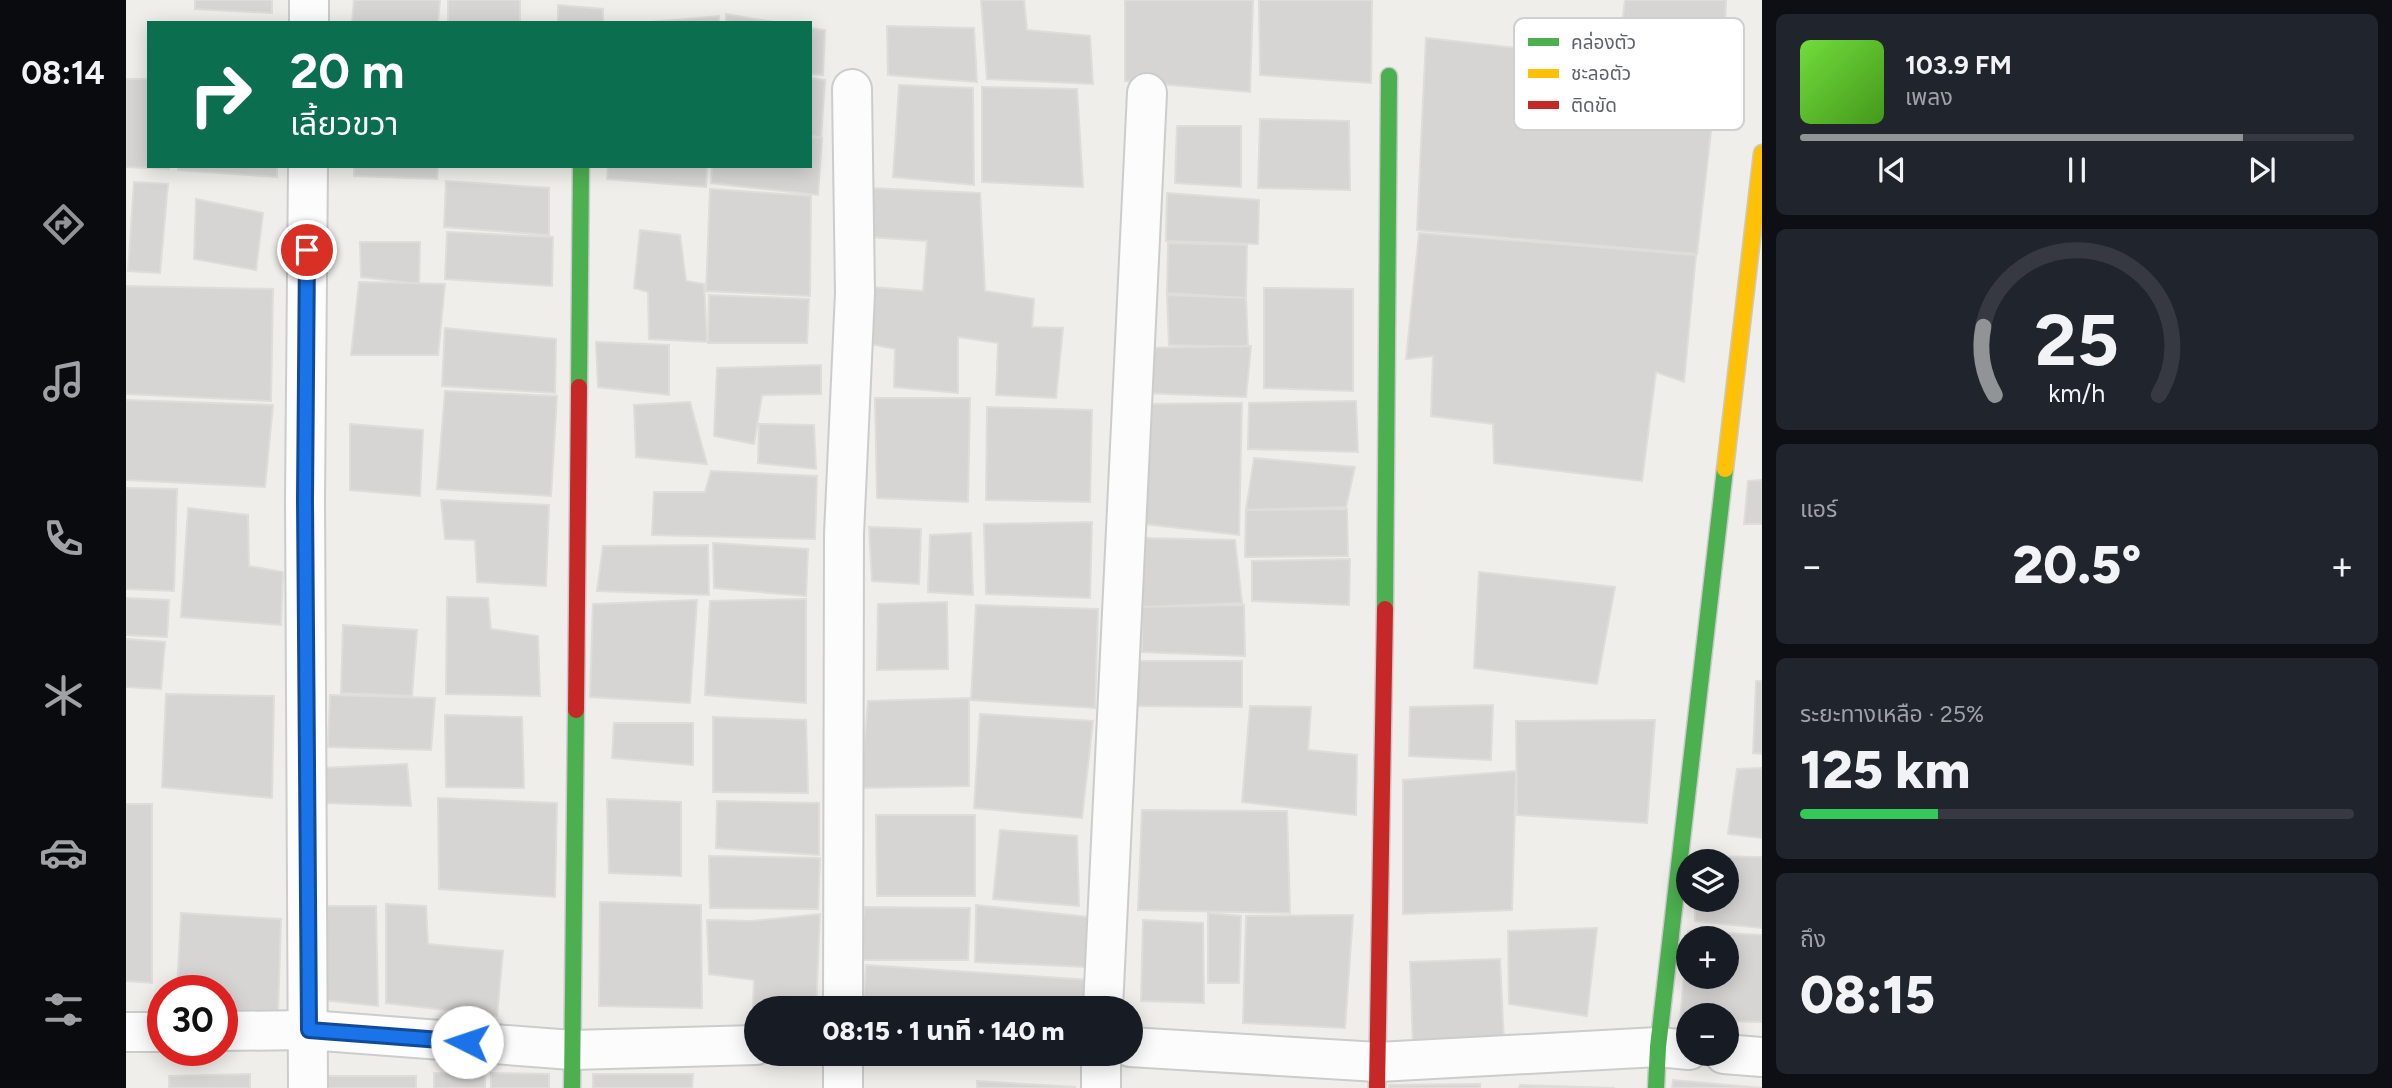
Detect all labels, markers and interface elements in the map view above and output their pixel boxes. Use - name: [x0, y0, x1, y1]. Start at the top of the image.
- legend: [1514, 18, 1744, 130]
- text: คล่องตัว: [1571, 31, 1636, 54]
- text: 20 m: [290, 41, 405, 100]
- icon: right: [175, 49, 266, 140]
- text: 103.9 FM: [1905, 49, 2012, 81]
- text: 08:14: [21, 54, 105, 92]
- text: ชะลอตัว: [1571, 62, 1631, 85]
- text: เพลง: [1905, 83, 1953, 111]
- text: ติดขัด: [1571, 94, 1617, 117]
- text: เลี้ยวขวา: [290, 105, 398, 143]
- icon: previous: [1873, 151, 1911, 189]
- icon: pause: [2058, 151, 2096, 189]
- icon: next: [2243, 151, 2281, 189]
- icon: directions: [39, 200, 88, 249]
- pin: [277, 220, 337, 280]
- icon: arrive: [288, 231, 326, 269]
- text: 25: [2035, 297, 2119, 384]
- icon: music: [39, 357, 88, 406]
- text: km/h: [2048, 378, 2106, 408]
- text: แอร์: [1800, 495, 1837, 523]
- icon: phone: [39, 514, 88, 563]
- text: 20.5°: [2013, 534, 2141, 596]
- text: −: [1800, 543, 1824, 589]
- text: +: [2330, 543, 2354, 589]
- icon: climate: [39, 671, 88, 720]
- text: ระยะทางเหลือ · 25%: [1800, 700, 1984, 728]
- text: 125 km: [1800, 739, 1970, 801]
- icon: car: [39, 828, 88, 877]
- map controls: [1676, 849, 1739, 1066]
- button: layers: [1676, 849, 1739, 912]
- text: ถึง: [1800, 925, 1826, 953]
- button: +: [1676, 926, 1739, 989]
- text: 08:15: [1800, 964, 1935, 1026]
- speed limit sign: 30: [147, 975, 238, 1066]
- icon: filters: [39, 985, 88, 1034]
- button: −: [1676, 1003, 1739, 1066]
- position arrow: [430, 1005, 504, 1079]
- text: 08:15 · 1 นาที · 140 m: [823, 1015, 1064, 1047]

